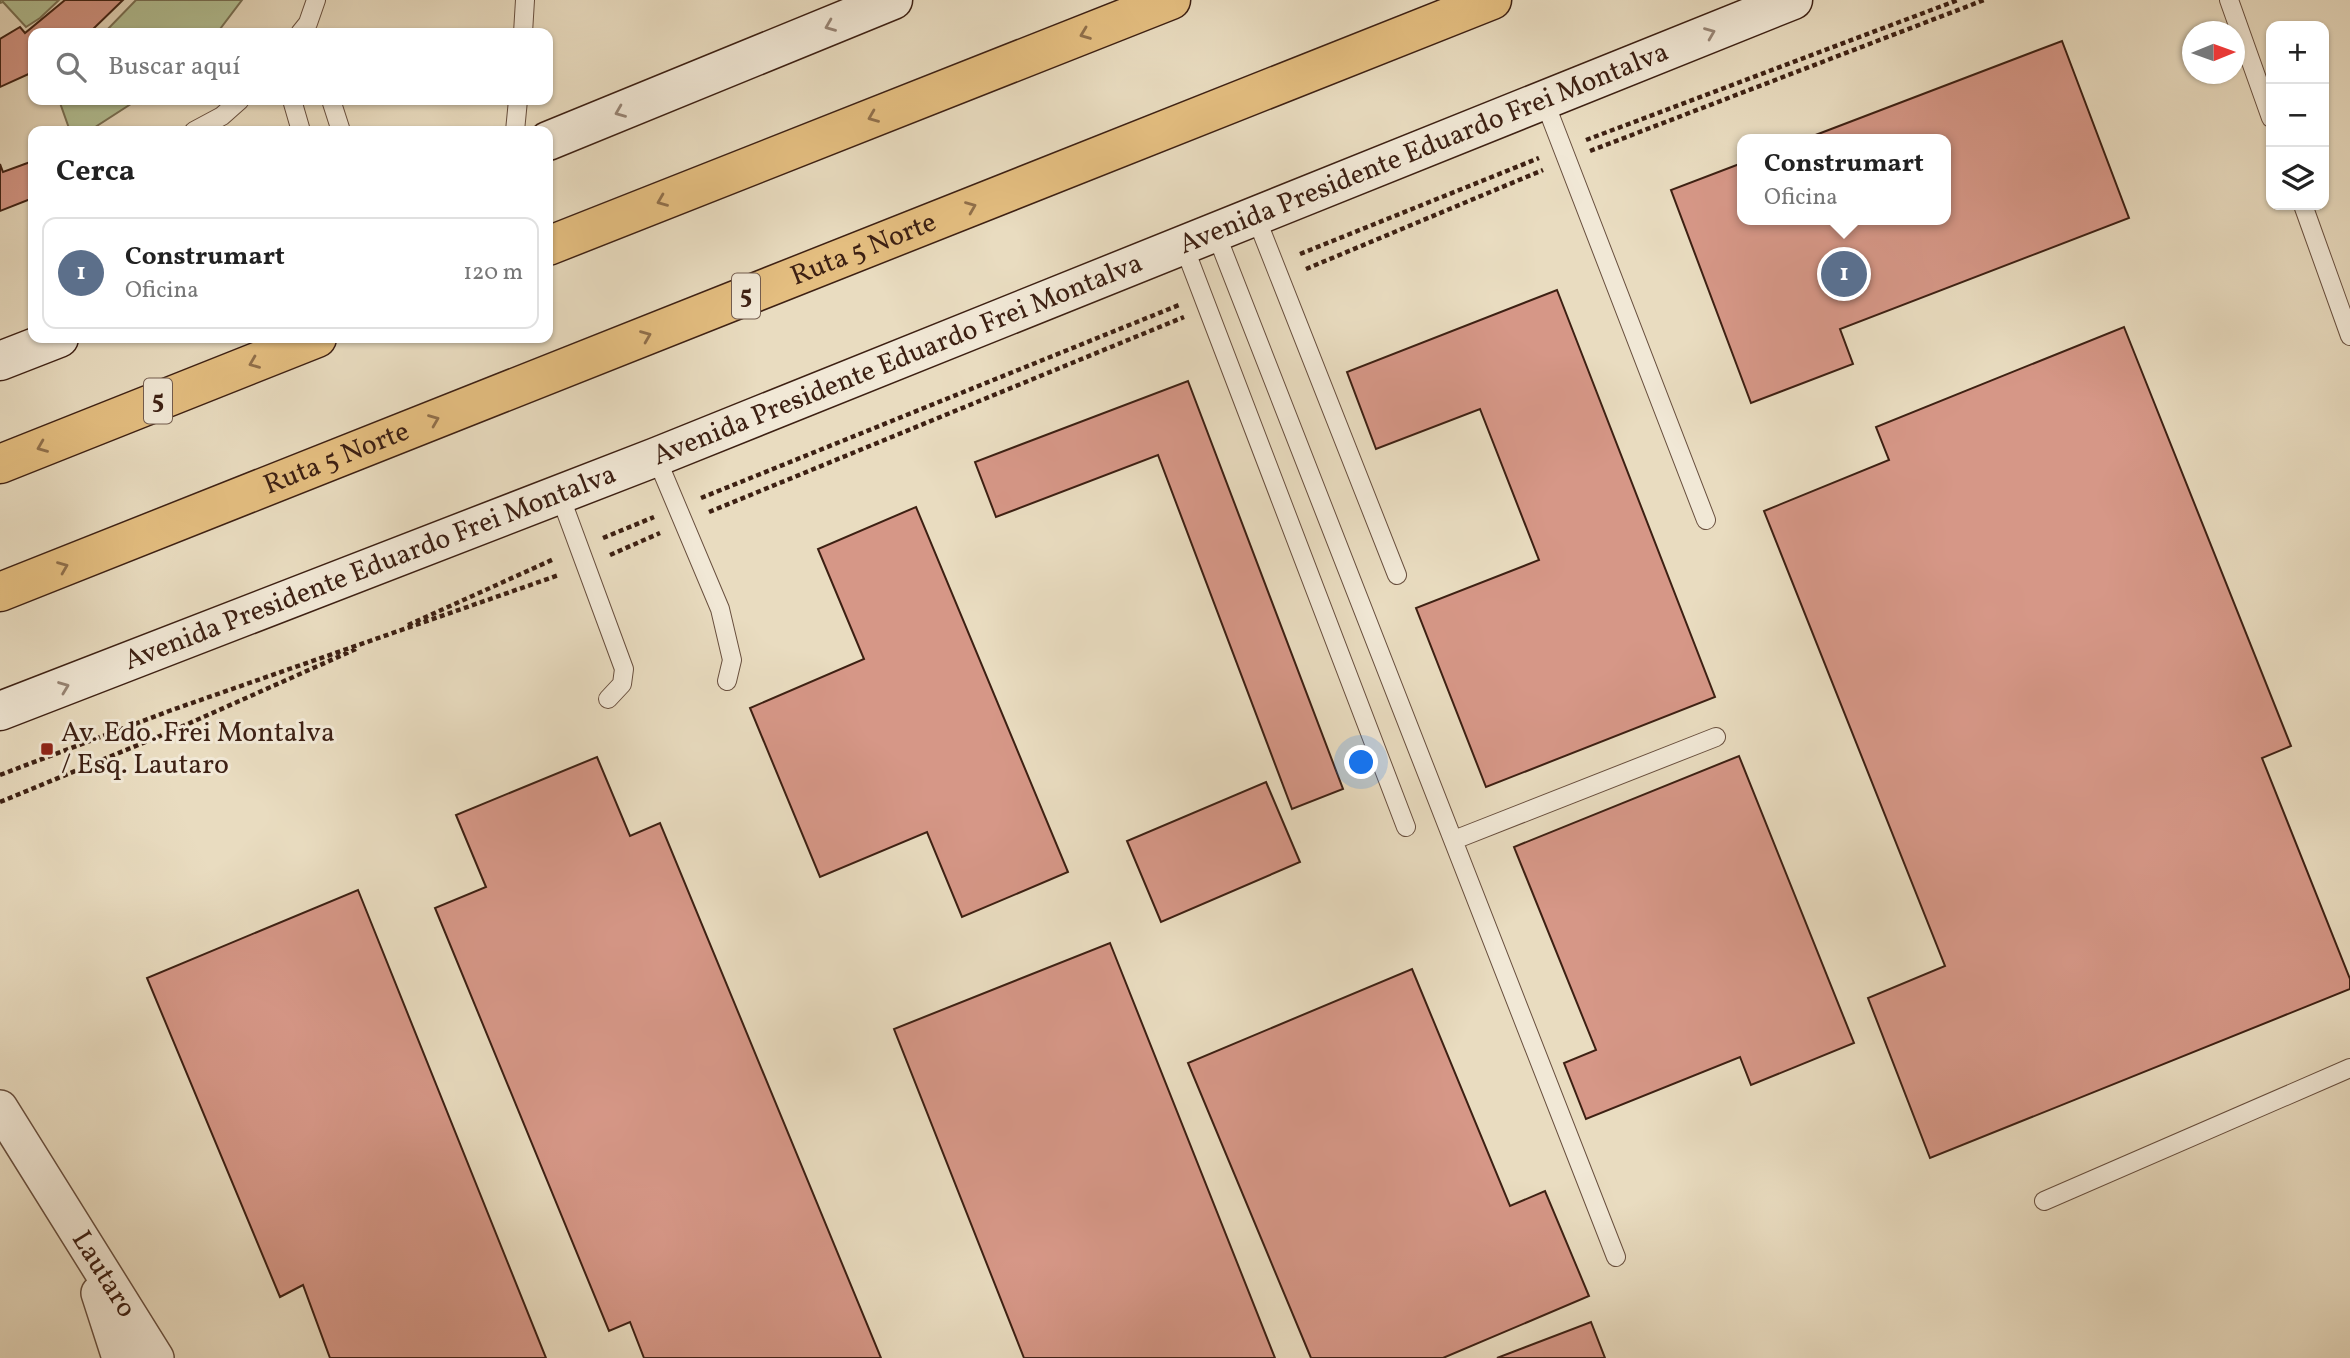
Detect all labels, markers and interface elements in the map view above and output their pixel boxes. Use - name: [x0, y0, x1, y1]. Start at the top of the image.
- one-way arrow: [825, 17, 837, 31]
- north arrow: [2182, 21, 2245, 84]
- map controls: [2266, 21, 2329, 210]
- button: +: [2266, 21, 2329, 84]
- one-way arrow: [1080, 25, 1092, 39]
- search box: [28, 28, 553, 105]
- one-way arrow: [1703, 28, 1715, 42]
- street label: Avenida Presidente Eduardo Frei Montalva: [1173, 32, 1675, 264]
- icon: search: [52, 48, 90, 86]
- text: Buscar aquí: [108, 49, 240, 85]
- button: −: [2266, 84, 2329, 147]
- one-way arrow: [614, 104, 627, 118]
- one-way arrow: [868, 108, 880, 122]
- popup: [1737, 134, 1951, 225]
- text: Construmart: [1764, 146, 1924, 182]
- button: layers: [2266, 147, 2329, 210]
- text: Cerca: [56, 151, 135, 193]
- text: Oficina: [1764, 182, 1838, 214]
- one-way arrow: [657, 192, 669, 206]
- one-way arrow: [965, 201, 977, 215]
- street label: Ruta 5 Norte: [785, 203, 942, 296]
- text: Construmart: [125, 239, 285, 275]
- street label: Avenida Presidente Eduardo Frei Montalva: [647, 244, 1148, 476]
- pin: 1: [1821, 248, 1867, 300]
- text: 1: [76, 257, 86, 289]
- text: 120 m: [463, 257, 523, 289]
- road number: 5: [732, 274, 760, 318]
- text: Oficina: [125, 275, 199, 307]
- one-way arrow: [639, 330, 651, 344]
- one-way arrow: [248, 354, 260, 368]
- road number: 5: [144, 378, 172, 424]
- street label: Ruta 5 Norte: [258, 412, 415, 505]
- one-way arrow: [428, 414, 440, 428]
- one-way arrow: [37, 438, 49, 452]
- street label: Avenida Presidente Eduardo Frei Montalva: [119, 455, 622, 681]
- one-way arrow: [57, 561, 69, 575]
- one-way arrow: [57, 681, 69, 695]
- place label: Av. Edo. Frei Montalva / Esq. Lautaro: [61, 714, 335, 785]
- marker: Av. Edo. Frei Montalva / Esq. Lautaro: [39, 741, 55, 757]
- your location: [1344, 745, 1378, 779]
- street label: Lautaro: [62, 1223, 146, 1325]

